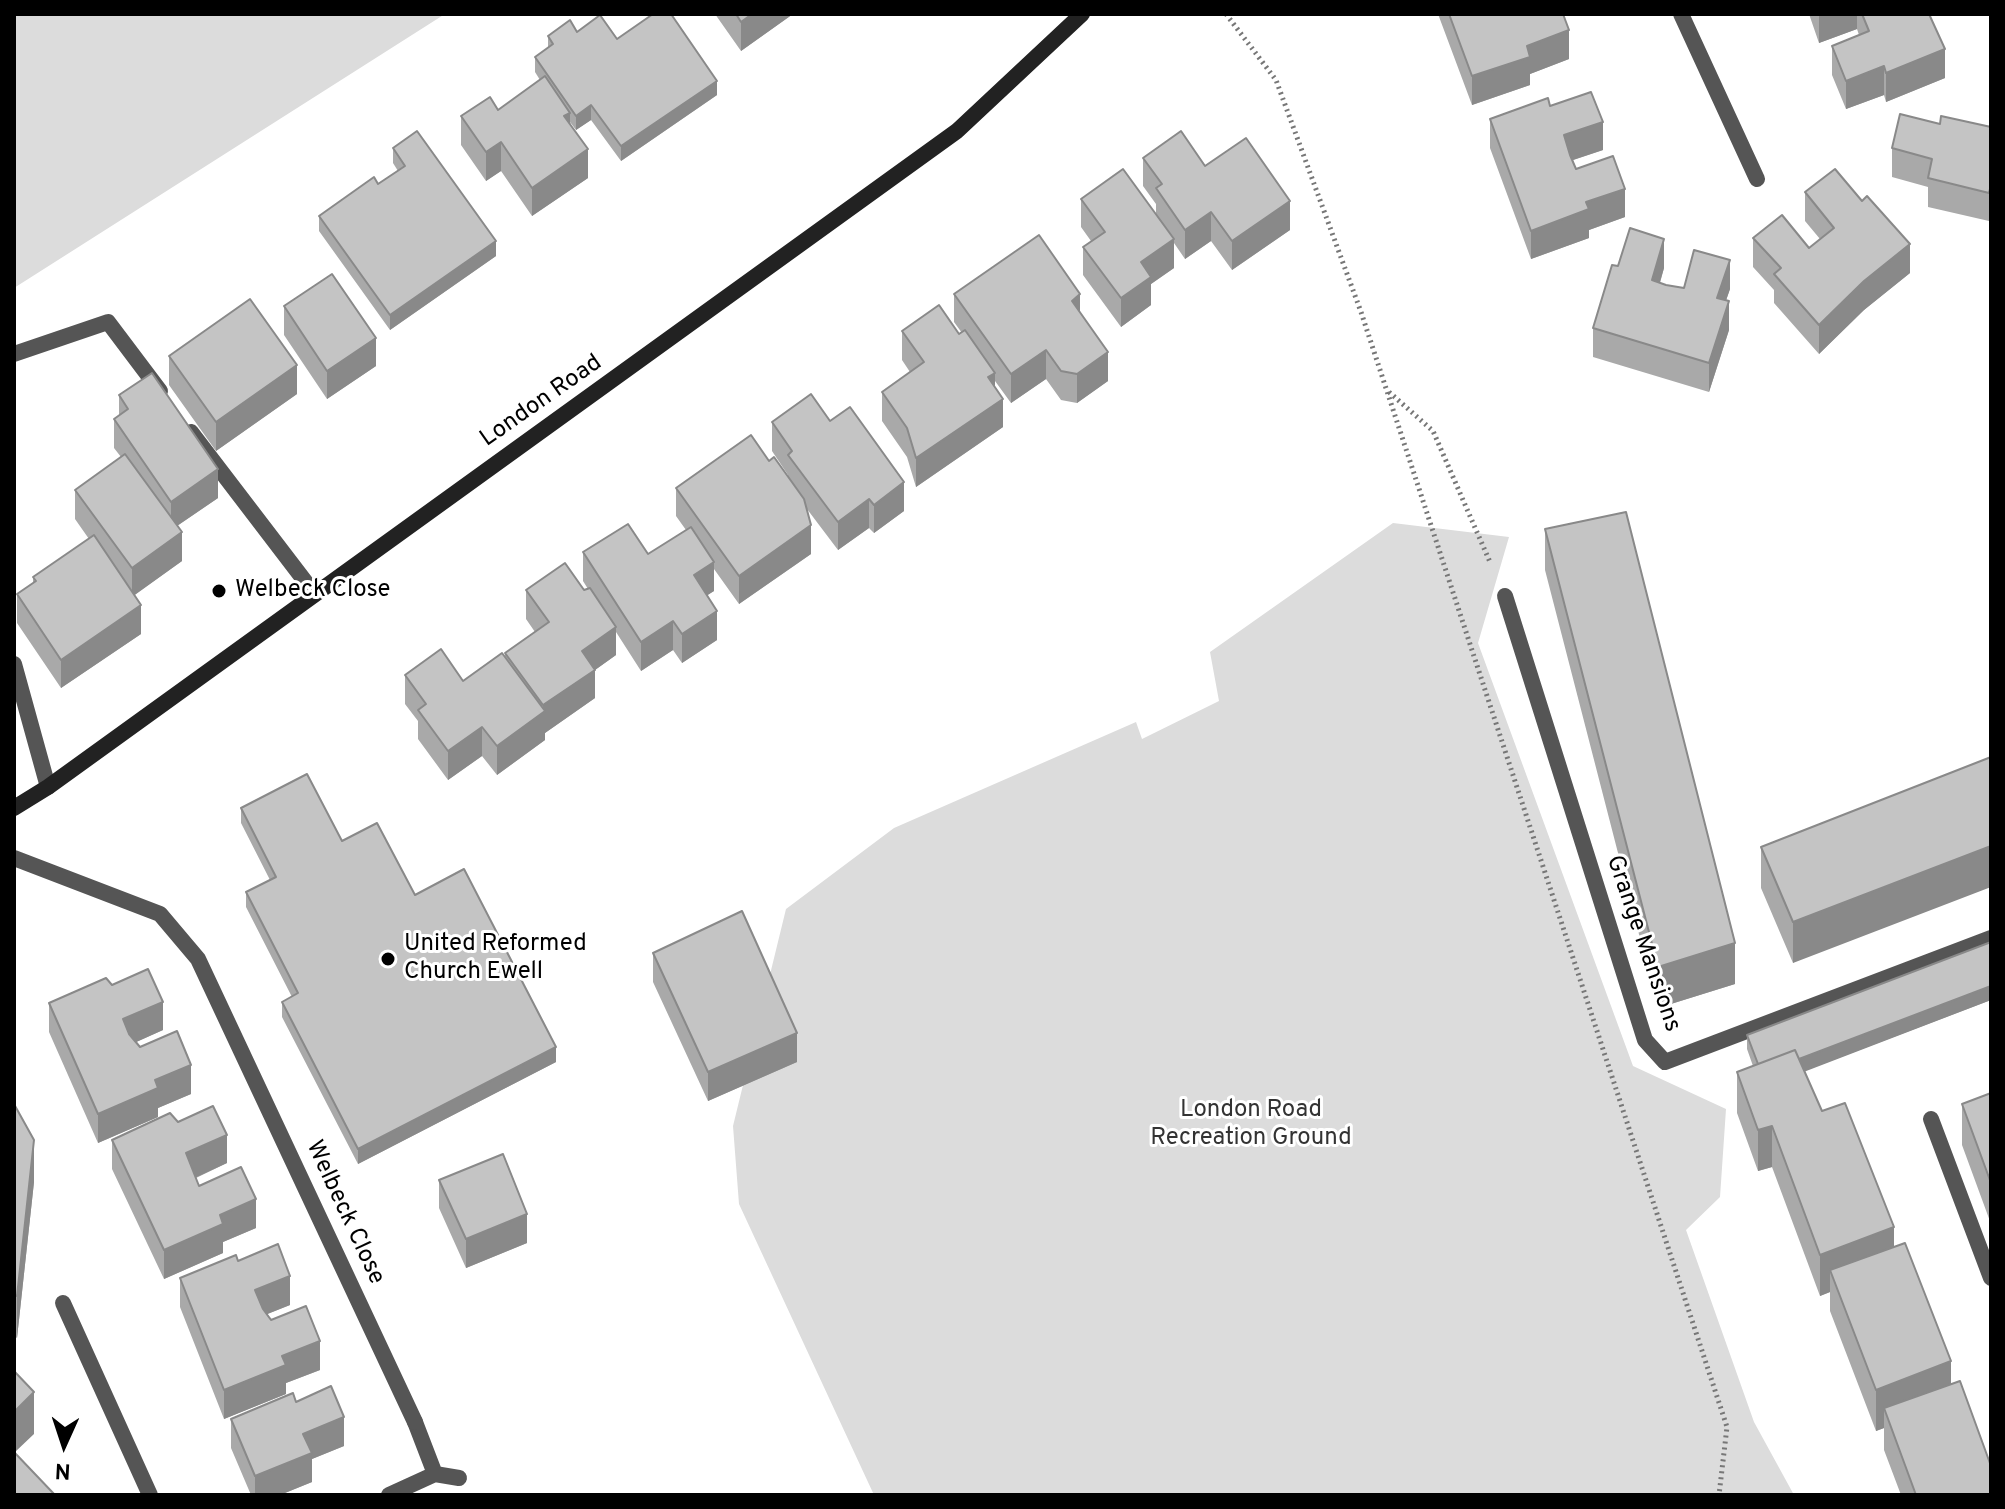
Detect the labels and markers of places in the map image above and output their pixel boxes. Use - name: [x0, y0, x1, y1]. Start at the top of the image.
- place label: Welbeck Close: [235, 577, 390, 605]
- marker: Welbeck Close: [210, 582, 228, 600]
- place label: United Reformed Church Ewell: [404, 931, 587, 987]
- marker: United Reformed Church Ewell: [379, 950, 397, 968]

